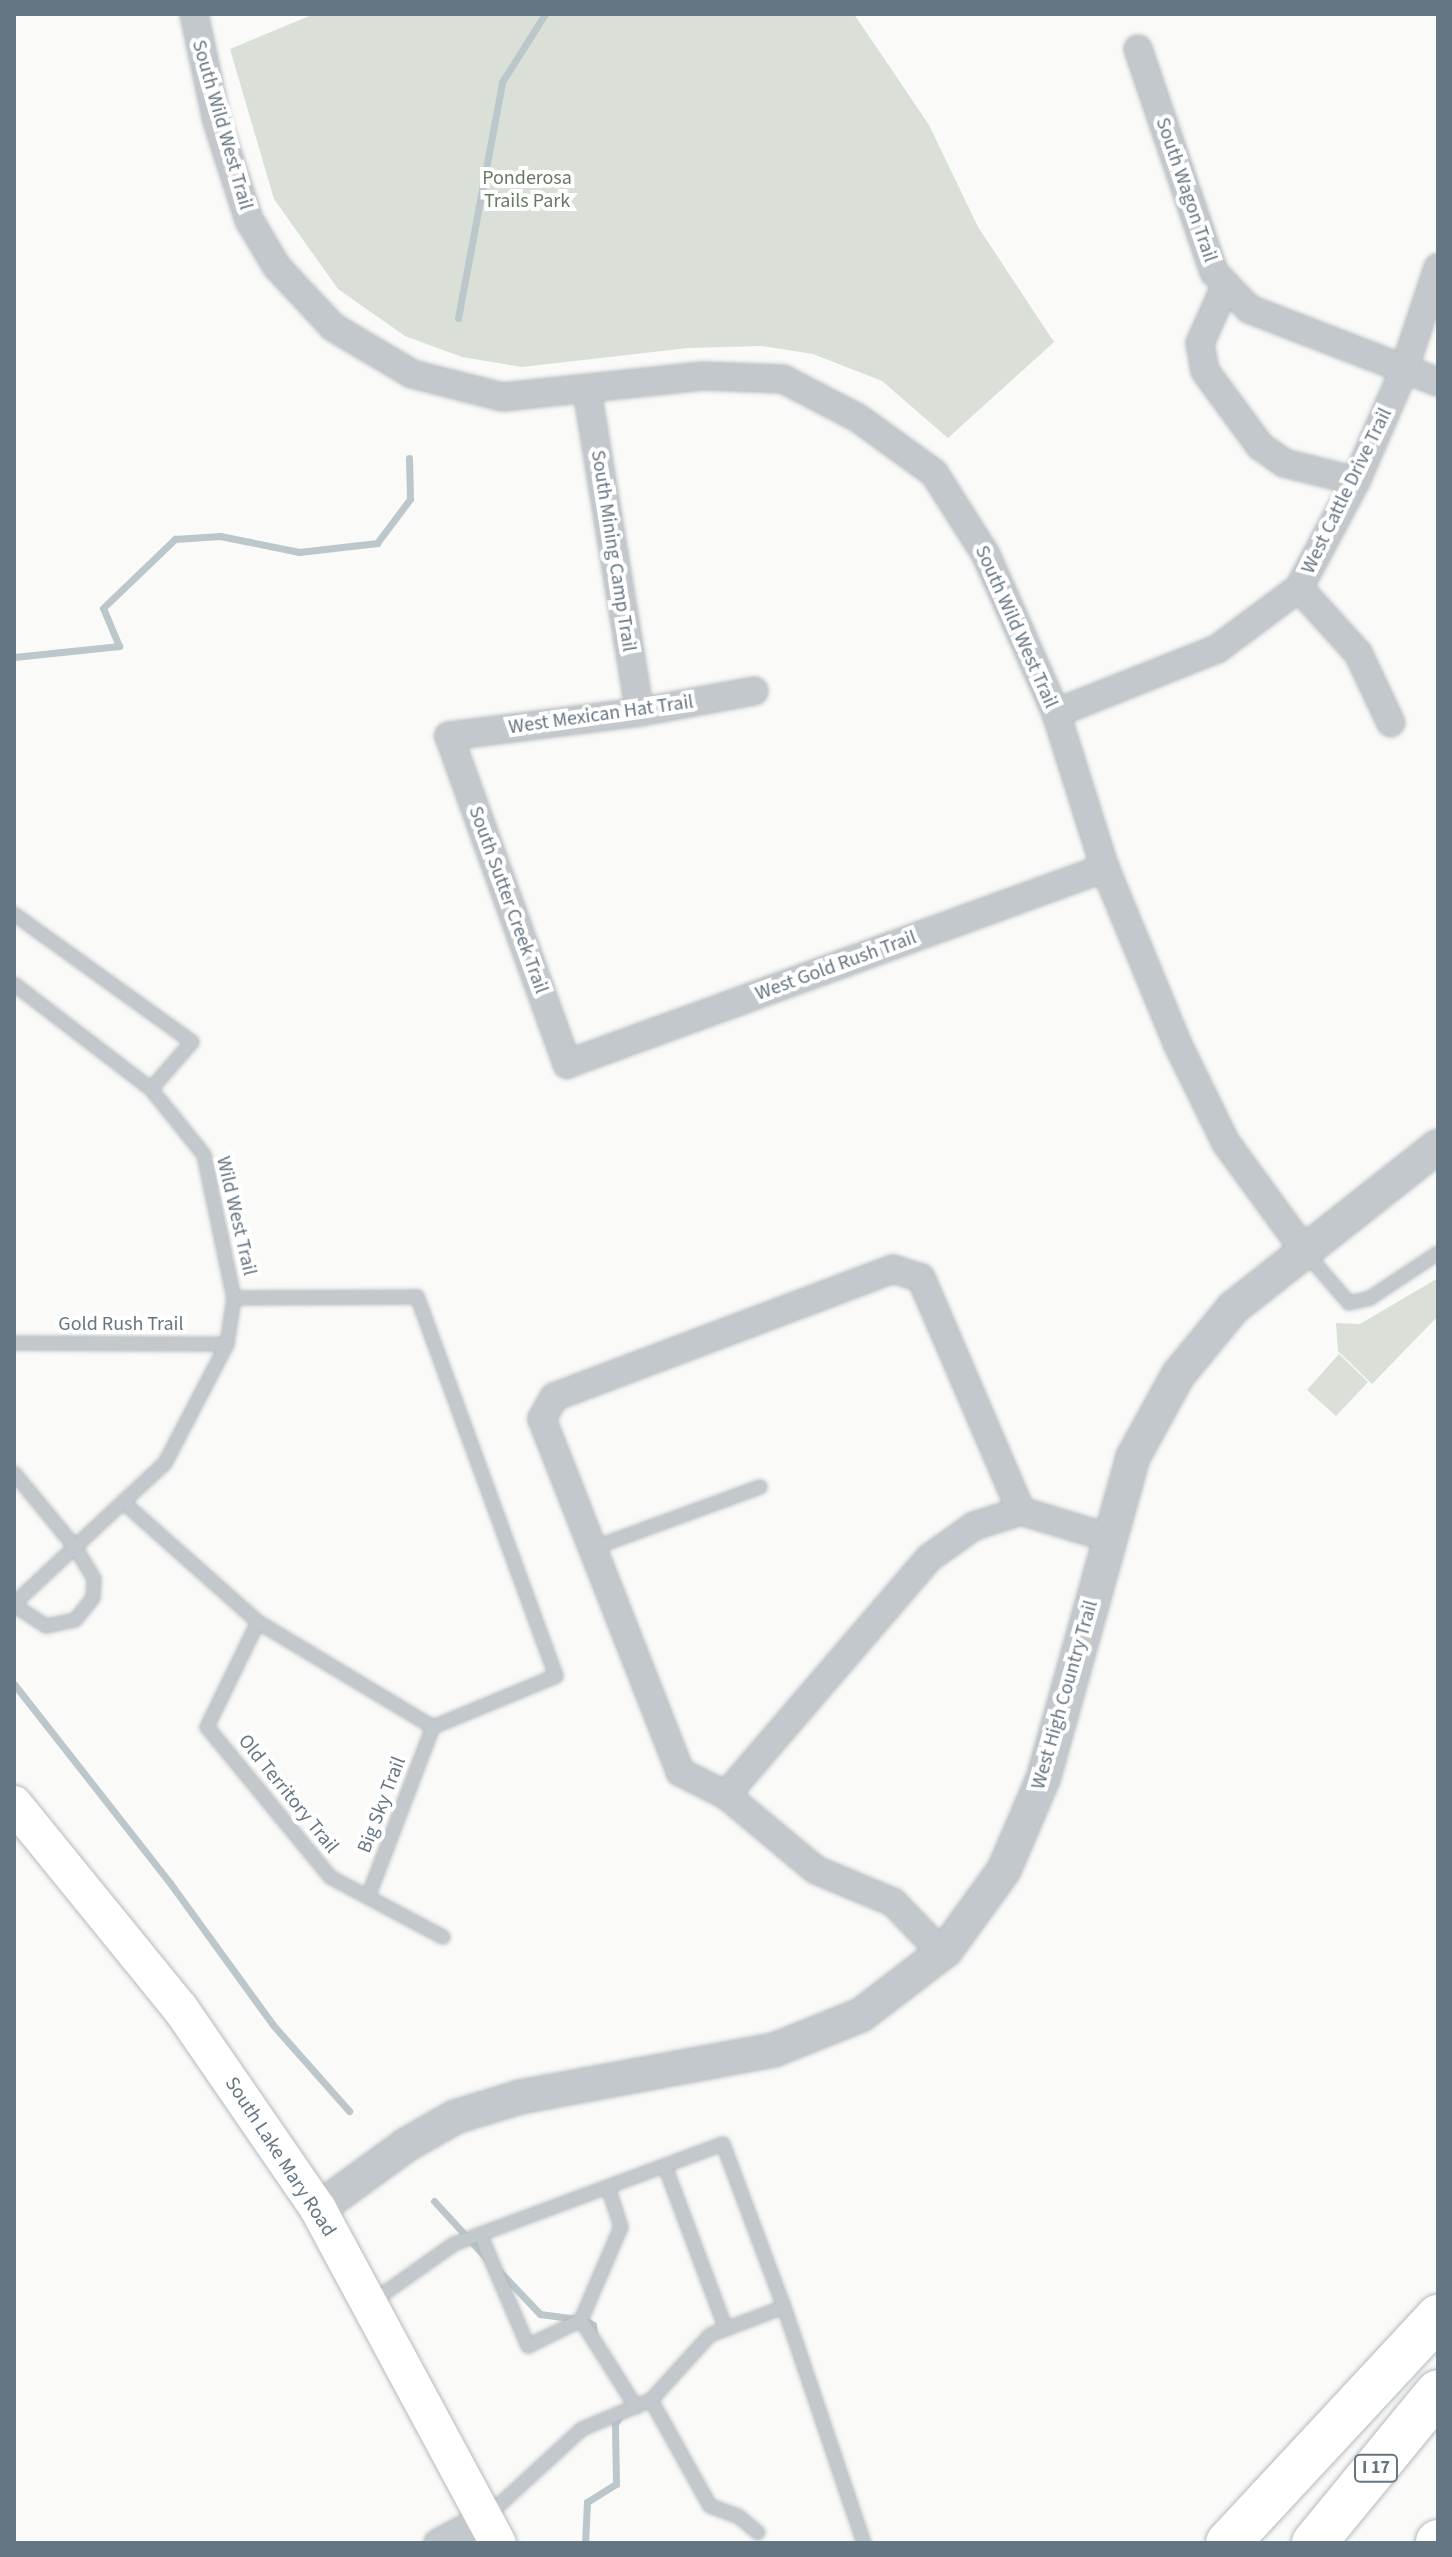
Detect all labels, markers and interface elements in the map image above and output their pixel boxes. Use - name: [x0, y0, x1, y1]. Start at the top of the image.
- street label: South Wild West Trail: [186, 37, 258, 213]
- street label: South Wagon Trail: [1150, 114, 1222, 266]
- park label: Ponderosa Trails Park: [482, 166, 572, 213]
- street label: West Cattle Drive Trail: [1296, 404, 1398, 578]
- street label: South Mining Camp Trail: [585, 448, 641, 654]
- street label: South Wild West Trail: [969, 542, 1063, 712]
- street label: West Mexican Hat Trail: [507, 690, 695, 740]
- street label: South Sutter Creek Trail: [463, 803, 553, 997]
- street label: West Gold Rush Trail: [752, 926, 920, 1006]
- street label: Wild West Trail: [211, 1154, 261, 1278]
- street label: Gold Rush Trail: [58, 1312, 184, 1336]
- street label: West High Country Trail: [1027, 1598, 1103, 1792]
- street label: Old Territory Trail: [233, 1730, 343, 1858]
- street label: Big Sky Trail: [353, 1754, 411, 1856]
- street label: South Lake Mary Road: [219, 2073, 341, 2241]
- road number: I 17: [1352, 2454, 1400, 2482]

